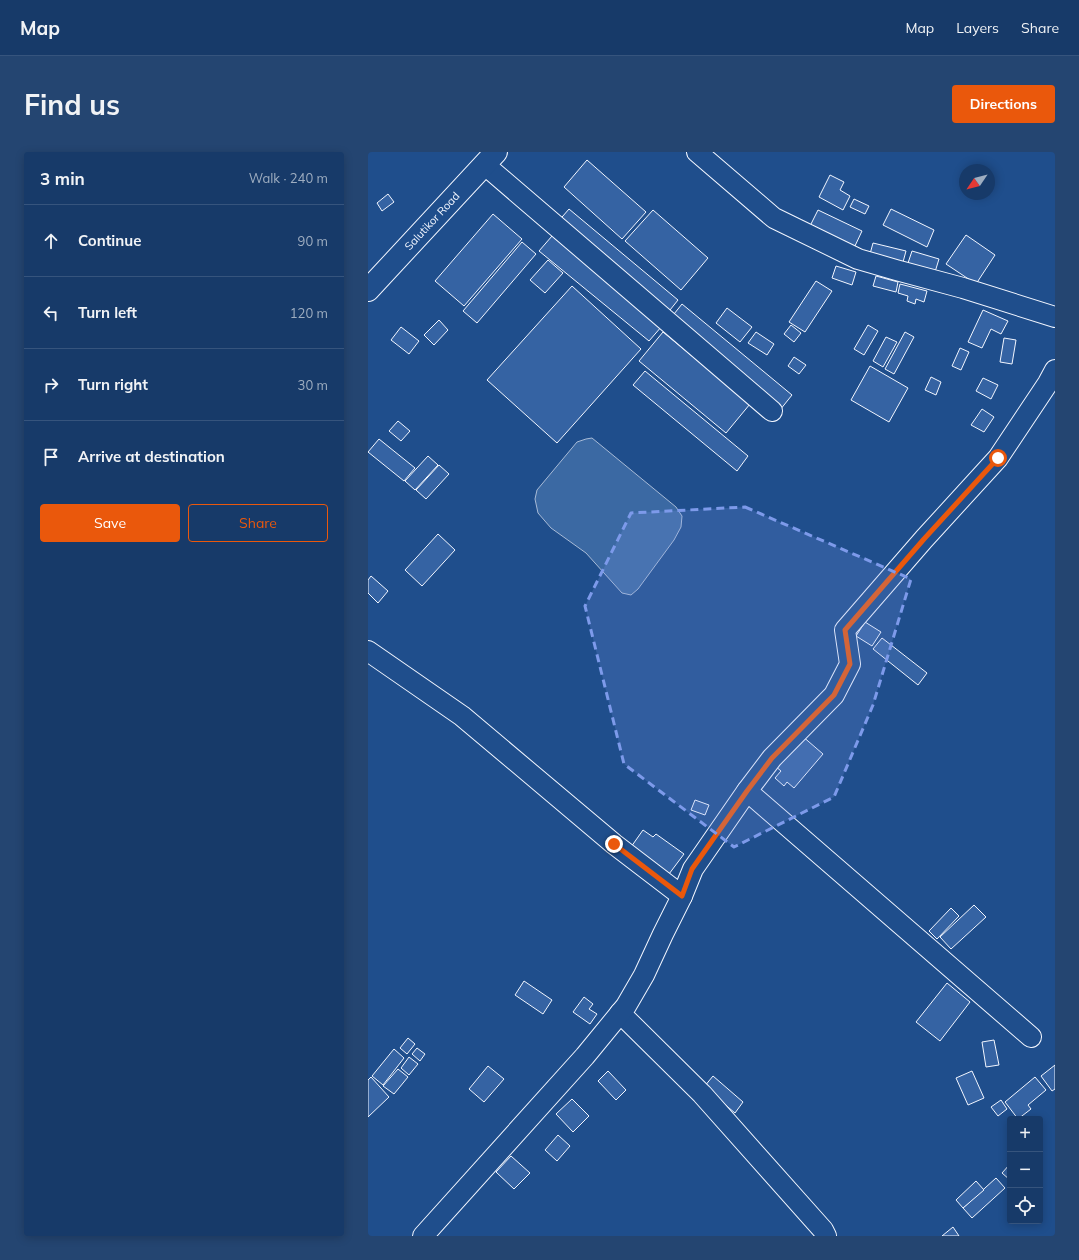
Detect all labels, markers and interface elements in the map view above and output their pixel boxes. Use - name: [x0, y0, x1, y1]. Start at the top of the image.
- text: Map: [20, 16, 60, 40]
- text: Map: [905, 19, 934, 37]
- text: Layers: [956, 19, 999, 37]
- text: Share: [1021, 19, 1059, 37]
- button: Directions: [952, 85, 1055, 123]
- text: Find us: [24, 87, 120, 122]
- north arrow: [959, 164, 995, 200]
- text: 3 min: [40, 168, 85, 189]
- text: Walk · 240 m: [249, 170, 328, 186]
- street label: Salutikor Road: [401, 189, 463, 253]
- icon: ahead: [40, 230, 62, 252]
- text: Continue: [78, 231, 141, 250]
- text: 90 m: [298, 233, 328, 249]
- icon: left: [40, 302, 62, 324]
- text: Turn left: [78, 303, 137, 322]
- text: 120 m: [290, 305, 328, 321]
- icon: right: [40, 374, 62, 396]
- text: Turn right: [78, 375, 148, 394]
- text: 30 m: [298, 377, 328, 393]
- icon: arrive: [40, 446, 62, 468]
- text: Arrive at destination: [78, 447, 225, 466]
- route start: [989, 449, 1007, 467]
- button: Save: [40, 504, 180, 542]
- button: Share: [188, 504, 328, 542]
- route end: [605, 835, 623, 853]
- map controls: [1007, 1116, 1043, 1224]
- button: +: [1007, 1116, 1043, 1152]
- button: −: [1007, 1152, 1043, 1188]
- button: locate: [1007, 1188, 1043, 1224]

